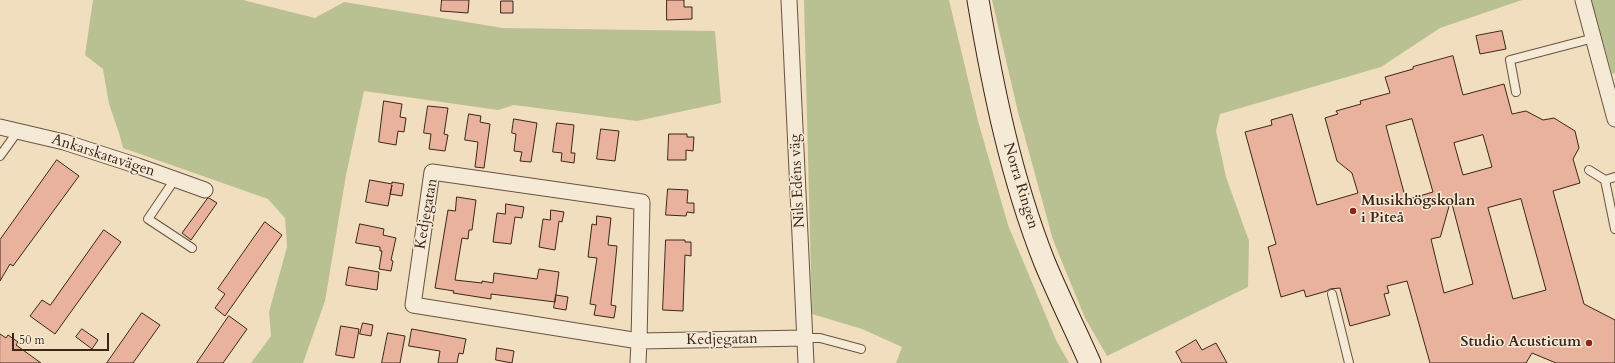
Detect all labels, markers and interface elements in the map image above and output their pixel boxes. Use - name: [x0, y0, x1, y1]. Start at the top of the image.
- street label: Ankarskatavägen: [49, 131, 157, 181]
- street label: Nils Edéns väg: [787, 134, 809, 228]
- street label: Norra Ringen: [998, 141, 1042, 231]
- street label: Kedjegatan: [412, 177, 442, 251]
- place label: Musikhögskolan i Piteå: [1361, 193, 1475, 228]
- marker: Musikhögskolan i Piteå: [1348, 206, 1358, 216]
- scale bar: [14, 325, 111, 351]
- street label: Kedjegatan: [686, 330, 758, 350]
- text: 50 m: [19, 332, 45, 348]
- place label: Studio Acusticum: [1461, 334, 1581, 352]
- marker: Studio Acusticum: [1584, 338, 1594, 348]

